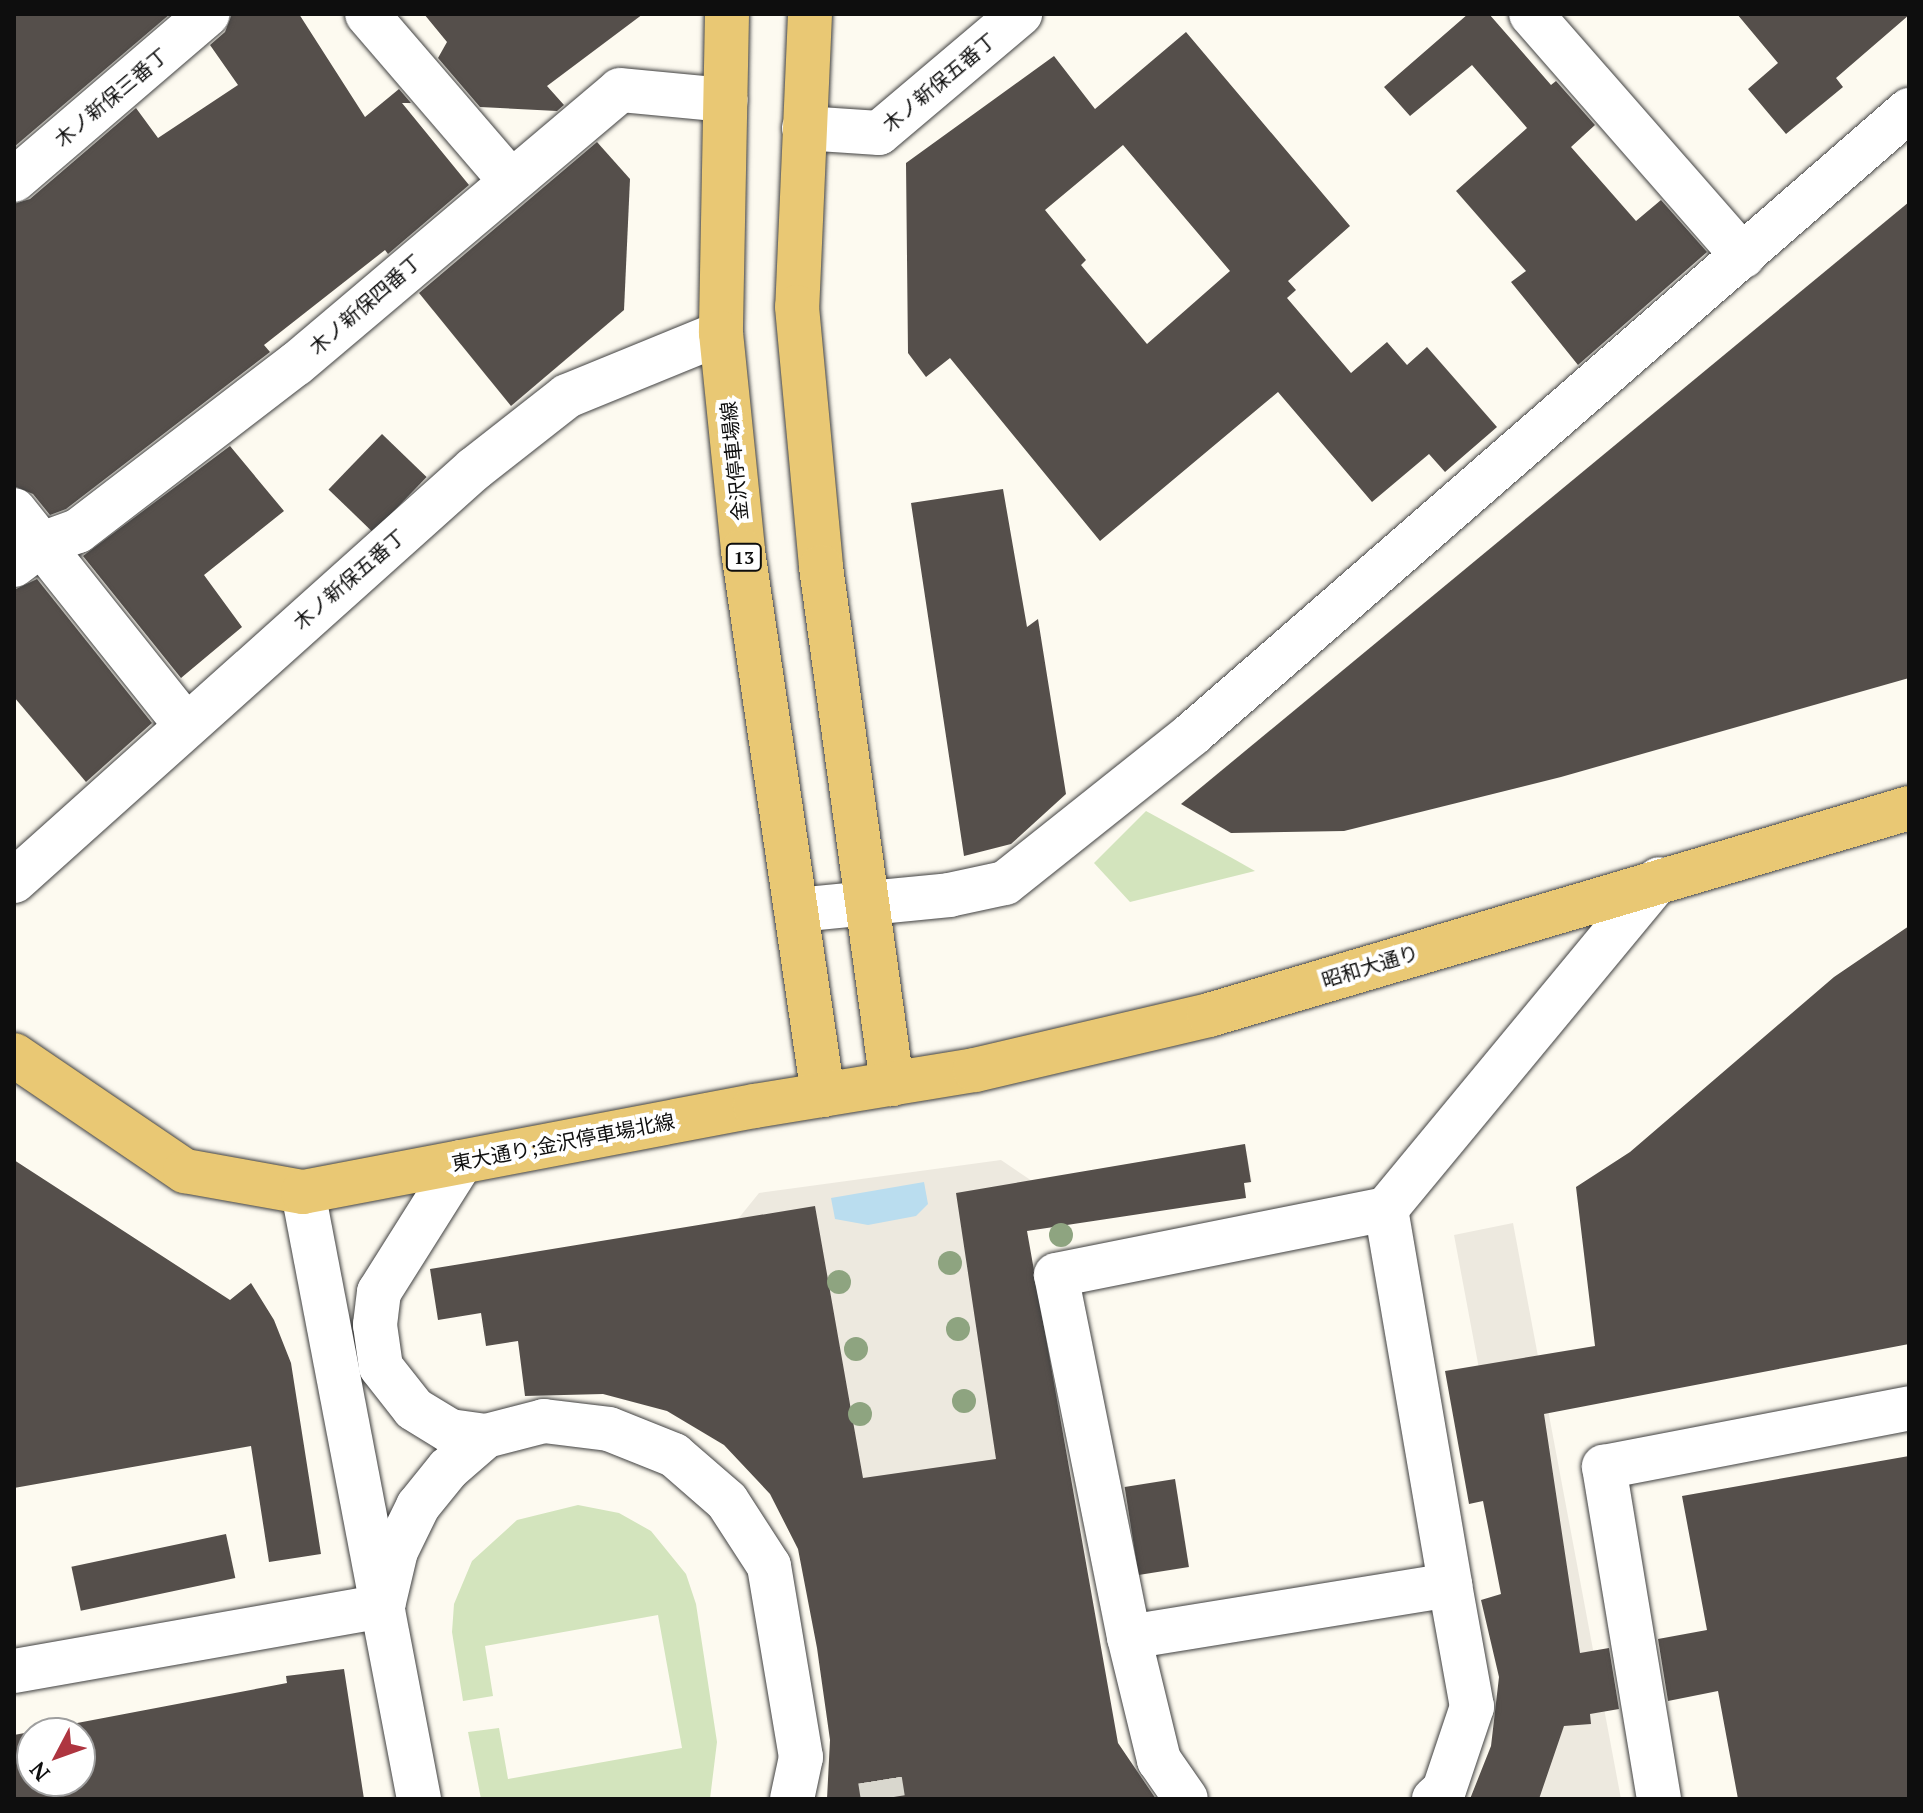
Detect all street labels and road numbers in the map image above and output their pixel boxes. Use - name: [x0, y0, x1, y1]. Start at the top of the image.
- street label: 木ノ新保五番丁: [878, 28, 1000, 136]
- street label: 木ノ新保三番丁: [50, 43, 172, 151]
- street label: 木ノ新保四番丁: [304, 249, 426, 359]
- street label: 金沢停車場線: [716, 400, 752, 522]
- street label: 木ノ新保五番丁: [288, 524, 410, 634]
- road number: 13: [724, 543, 764, 571]
- street label: 昭和大通り: [1319, 940, 1421, 992]
- street label: 東大通り;金沢停車場北線: [449, 1109, 677, 1175]

